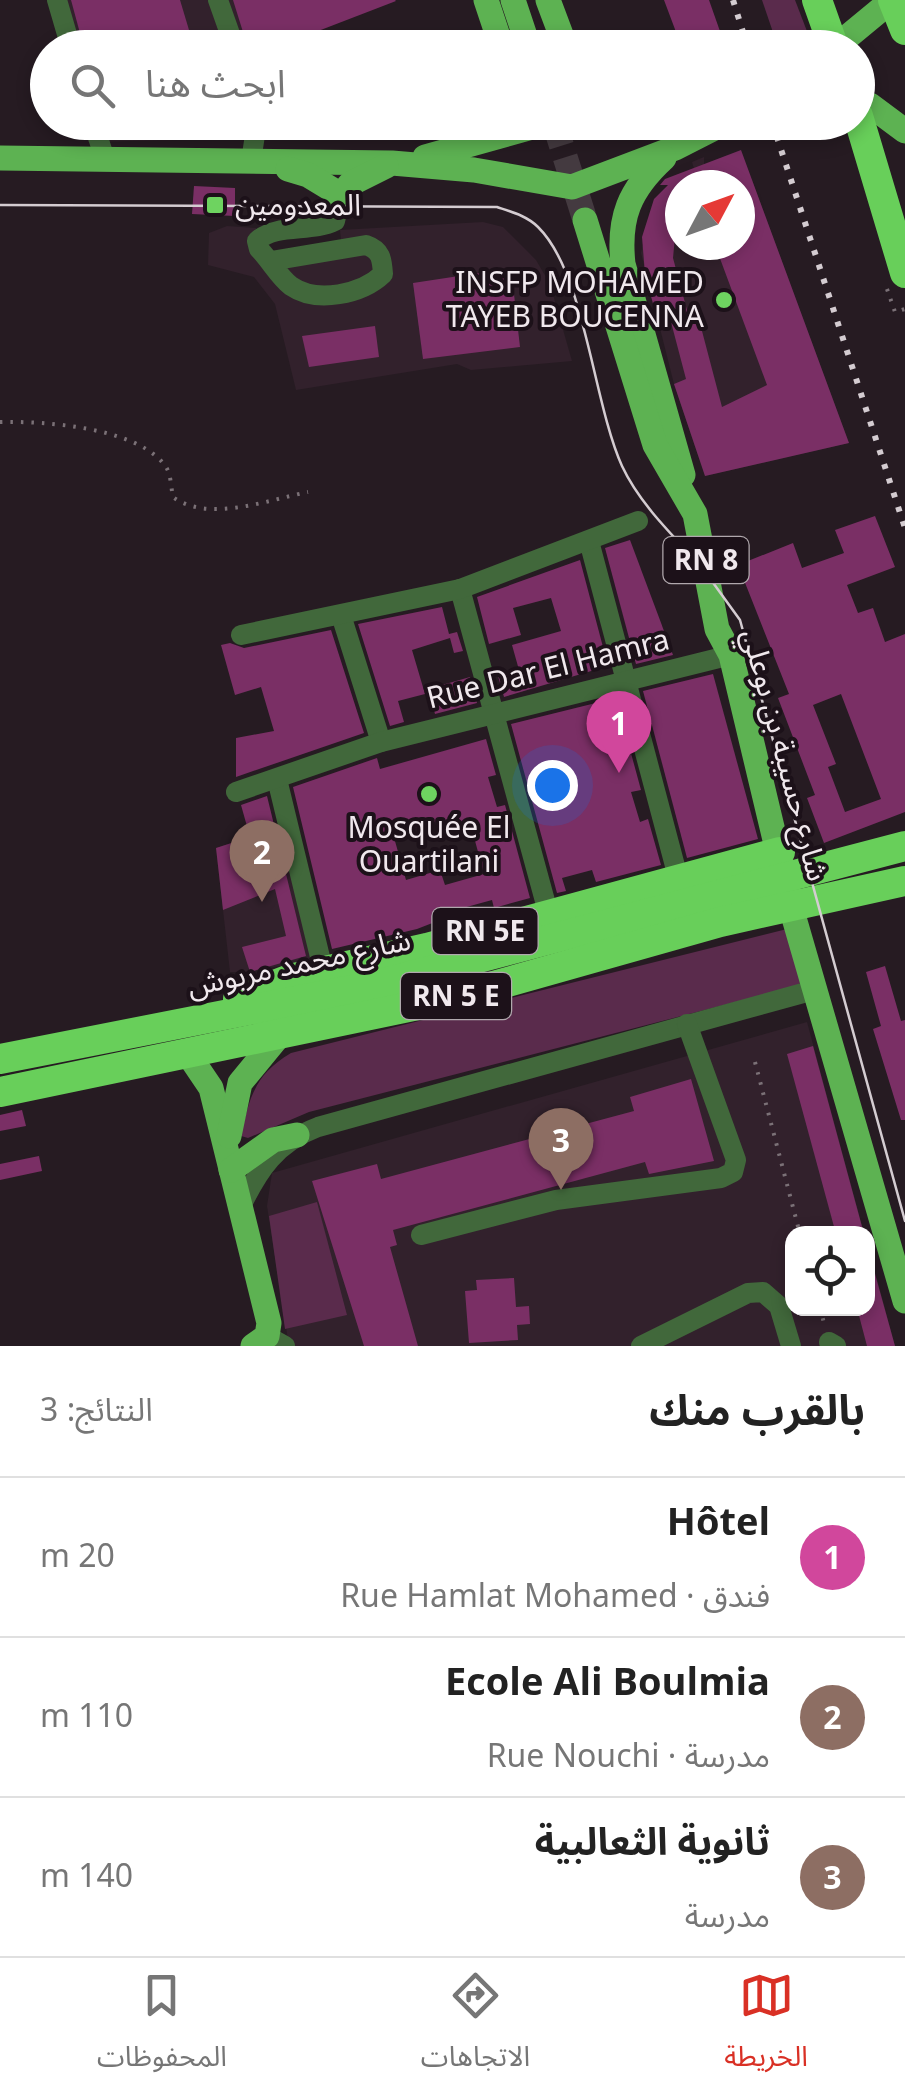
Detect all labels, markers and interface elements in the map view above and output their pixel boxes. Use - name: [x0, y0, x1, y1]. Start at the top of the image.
- search box: [30, 30, 875, 140]
- text: ابحث هنا: [145, 45, 286, 125]
- icon: search: [65, 58, 120, 113]
- north arrow: [665, 170, 755, 260]
- place label: المعدومين: [235, 174, 361, 237]
- marker: المعدومين: [204, 194, 226, 216]
- place label: INSFP MOHAMED TAYEB BOUCENNA: [446, 252, 705, 349]
- marker: INSFP MOHAMED TAYEB BOUCENNA: [713, 289, 735, 311]
- road number: RN 8: [664, 537, 748, 583]
- street label: Rue Dar El Hamra: [420, 609, 676, 730]
- street label: شارع حسيبة بن بوعلي: [721, 622, 849, 889]
- pin: 1: [586, 690, 652, 773]
- your location: [527, 760, 578, 811]
- marker: Mosquée El Ouartilani: [418, 783, 440, 805]
- place label: Mosquée El Ouartilani: [348, 797, 510, 894]
- pin: 2: [230, 820, 294, 902]
- road number: RN 5E: [432, 908, 538, 954]
- street label: شارع محمد مربوش: [181, 909, 417, 1018]
- road number: RN 5 E: [401, 973, 511, 1019]
- pin: 3: [528, 1108, 594, 1190]
- map controls: [785, 1226, 875, 1316]
- button: locate: [785, 1226, 875, 1316]
- text: بالقرب منك: [649, 1367, 865, 1456]
- text: النتائج: 3: [40, 1377, 153, 1445]
- text: Hôtel: [667, 1483, 770, 1563]
- text: 20 m: [40, 1523, 115, 1591]
- text: 1: [823, 1525, 842, 1593]
- text: فندق · Rue Hamlat Mohamed: [340, 1563, 770, 1631]
- text: Ecole Ali Boulmia: [445, 1643, 770, 1723]
- text: 110 m: [40, 1683, 133, 1751]
- text: 2: [823, 1685, 842, 1753]
- text: مدرسة · Rue Nouchi: [487, 1723, 770, 1791]
- text: ثانوية الثعالبية: [535, 1803, 770, 1883]
- text: 140 m: [40, 1843, 133, 1911]
- text: 3: [823, 1845, 842, 1913]
- text: مدرسة: [685, 1883, 770, 1951]
- tab: المحفوظات: [97, 1968, 227, 2087]
- tab: الاتجاهات: [421, 1968, 530, 2087]
- tab: الخريطة: [724, 1968, 808, 2087]

